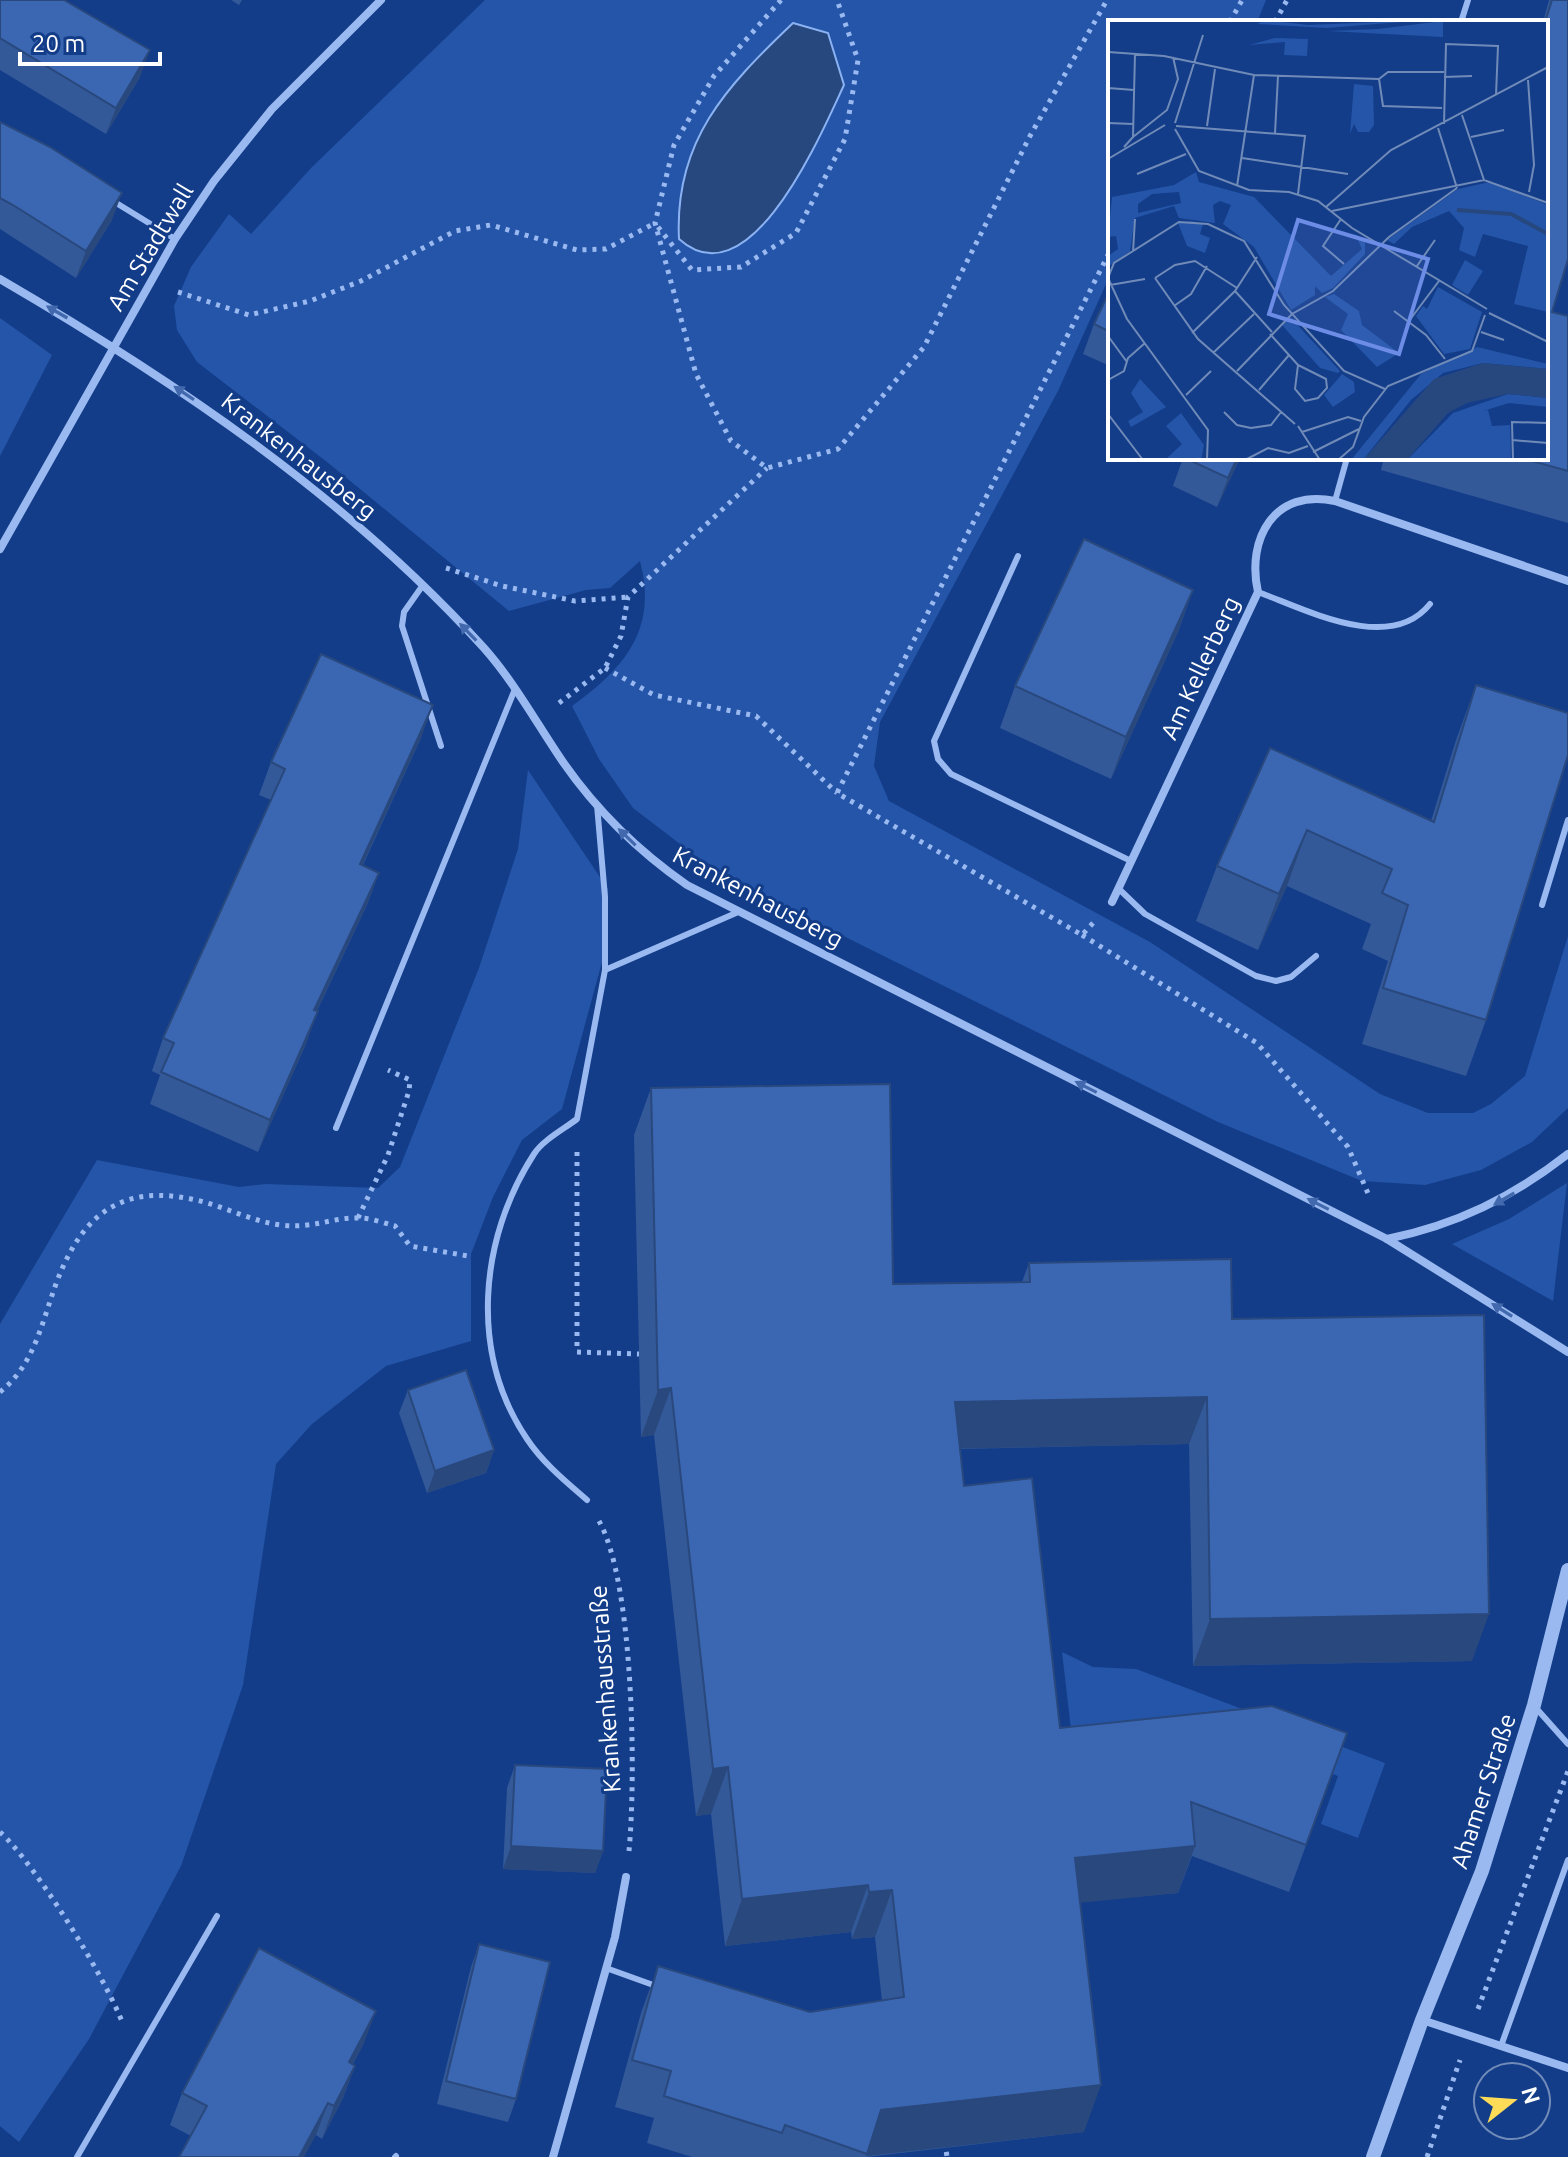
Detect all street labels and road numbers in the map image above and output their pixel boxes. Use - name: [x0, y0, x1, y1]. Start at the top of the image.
- street label: Am Stadtwall: [102, 179, 198, 315]
- street label: Krankenhausberg: [216, 387, 382, 525]
- street label: Am Kellerberg: [1155, 592, 1245, 744]
- street label: Krankenhausberg: [668, 841, 848, 953]
- street label: Krankenhausstraße: [584, 1585, 626, 1793]
- street label: Ahamer Straße: [1445, 1710, 1521, 1872]

